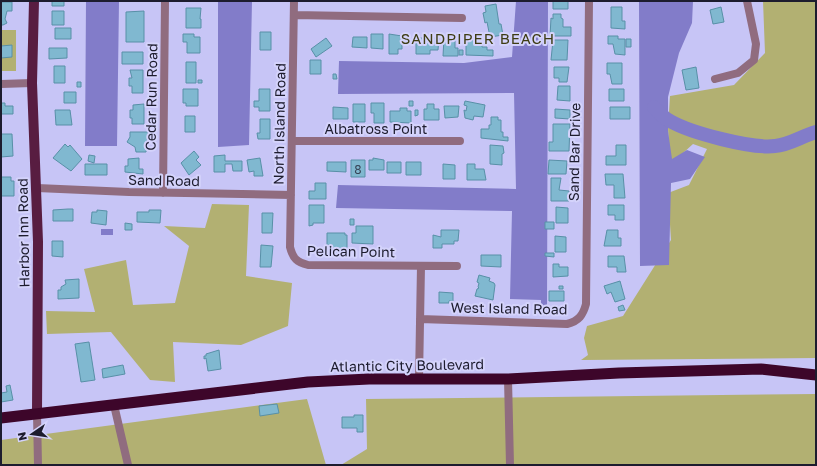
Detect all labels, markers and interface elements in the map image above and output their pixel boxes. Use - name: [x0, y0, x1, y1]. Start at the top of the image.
- district label: SANDPIPER BEACH: [401, 29, 555, 47]
- street label: Cedar Run Road: [142, 43, 160, 151]
- street label: North Island Road: [269, 63, 289, 185]
- street label: Sand Bar Drive: [565, 103, 583, 201]
- street label: Albatross Point: [325, 120, 427, 137]
- house number: 8: [354, 162, 362, 177]
- street label: Sand Road: [128, 171, 200, 189]
- street label: Harbor Inn Road: [14, 178, 32, 288]
- street label: Pelican Point: [307, 242, 395, 260]
- street label: West Island Road: [450, 298, 568, 318]
- street label: Atlantic City Boulevard: [330, 355, 484, 375]
- north arrow: [12, 414, 52, 454]
- text: N: [14, 431, 29, 442]

